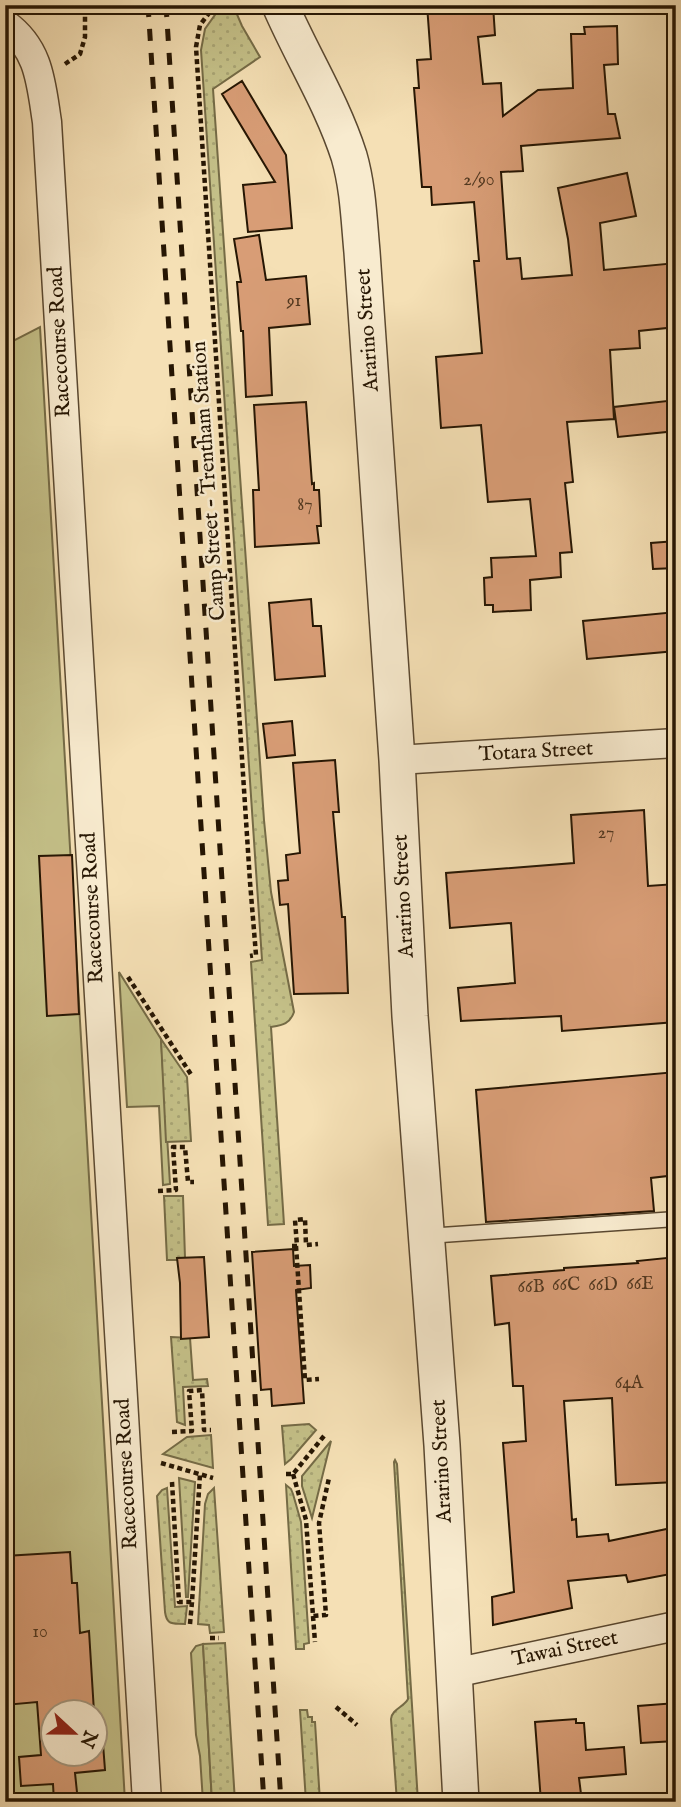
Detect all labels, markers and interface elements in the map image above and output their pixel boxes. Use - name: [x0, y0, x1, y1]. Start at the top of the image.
- house number: 2/90: [463, 169, 495, 192]
- street label: Racecourse Road: [43, 265, 77, 418]
- street label: Ararino Street: [350, 267, 386, 394]
- house number: 91: [286, 290, 301, 313]
- street label: Camp Street - Trentham Station: [186, 340, 232, 622]
- house number: 87: [297, 494, 313, 517]
- street label: Totara Street: [478, 736, 594, 768]
- house number: 27: [598, 822, 614, 845]
- street label: Racecourse Road: [76, 831, 110, 984]
- street label: Ararino Street: [387, 834, 421, 959]
- house number: 66E: [626, 1273, 654, 1296]
- house number: 66C: [552, 1274, 580, 1297]
- house number: 66D: [588, 1274, 618, 1297]
- house number: 66B: [517, 1276, 545, 1299]
- house number: 64A: [615, 1372, 644, 1395]
- street label: Racecourse Road: [110, 1397, 144, 1550]
- street label: Ararino Street: [425, 1399, 459, 1524]
- house number: 10: [32, 1621, 48, 1644]
- street label: Tawai Street: [509, 1625, 621, 1673]
- north arrow: [38, 1699, 108, 1769]
- text: N: [73, 1726, 102, 1751]

